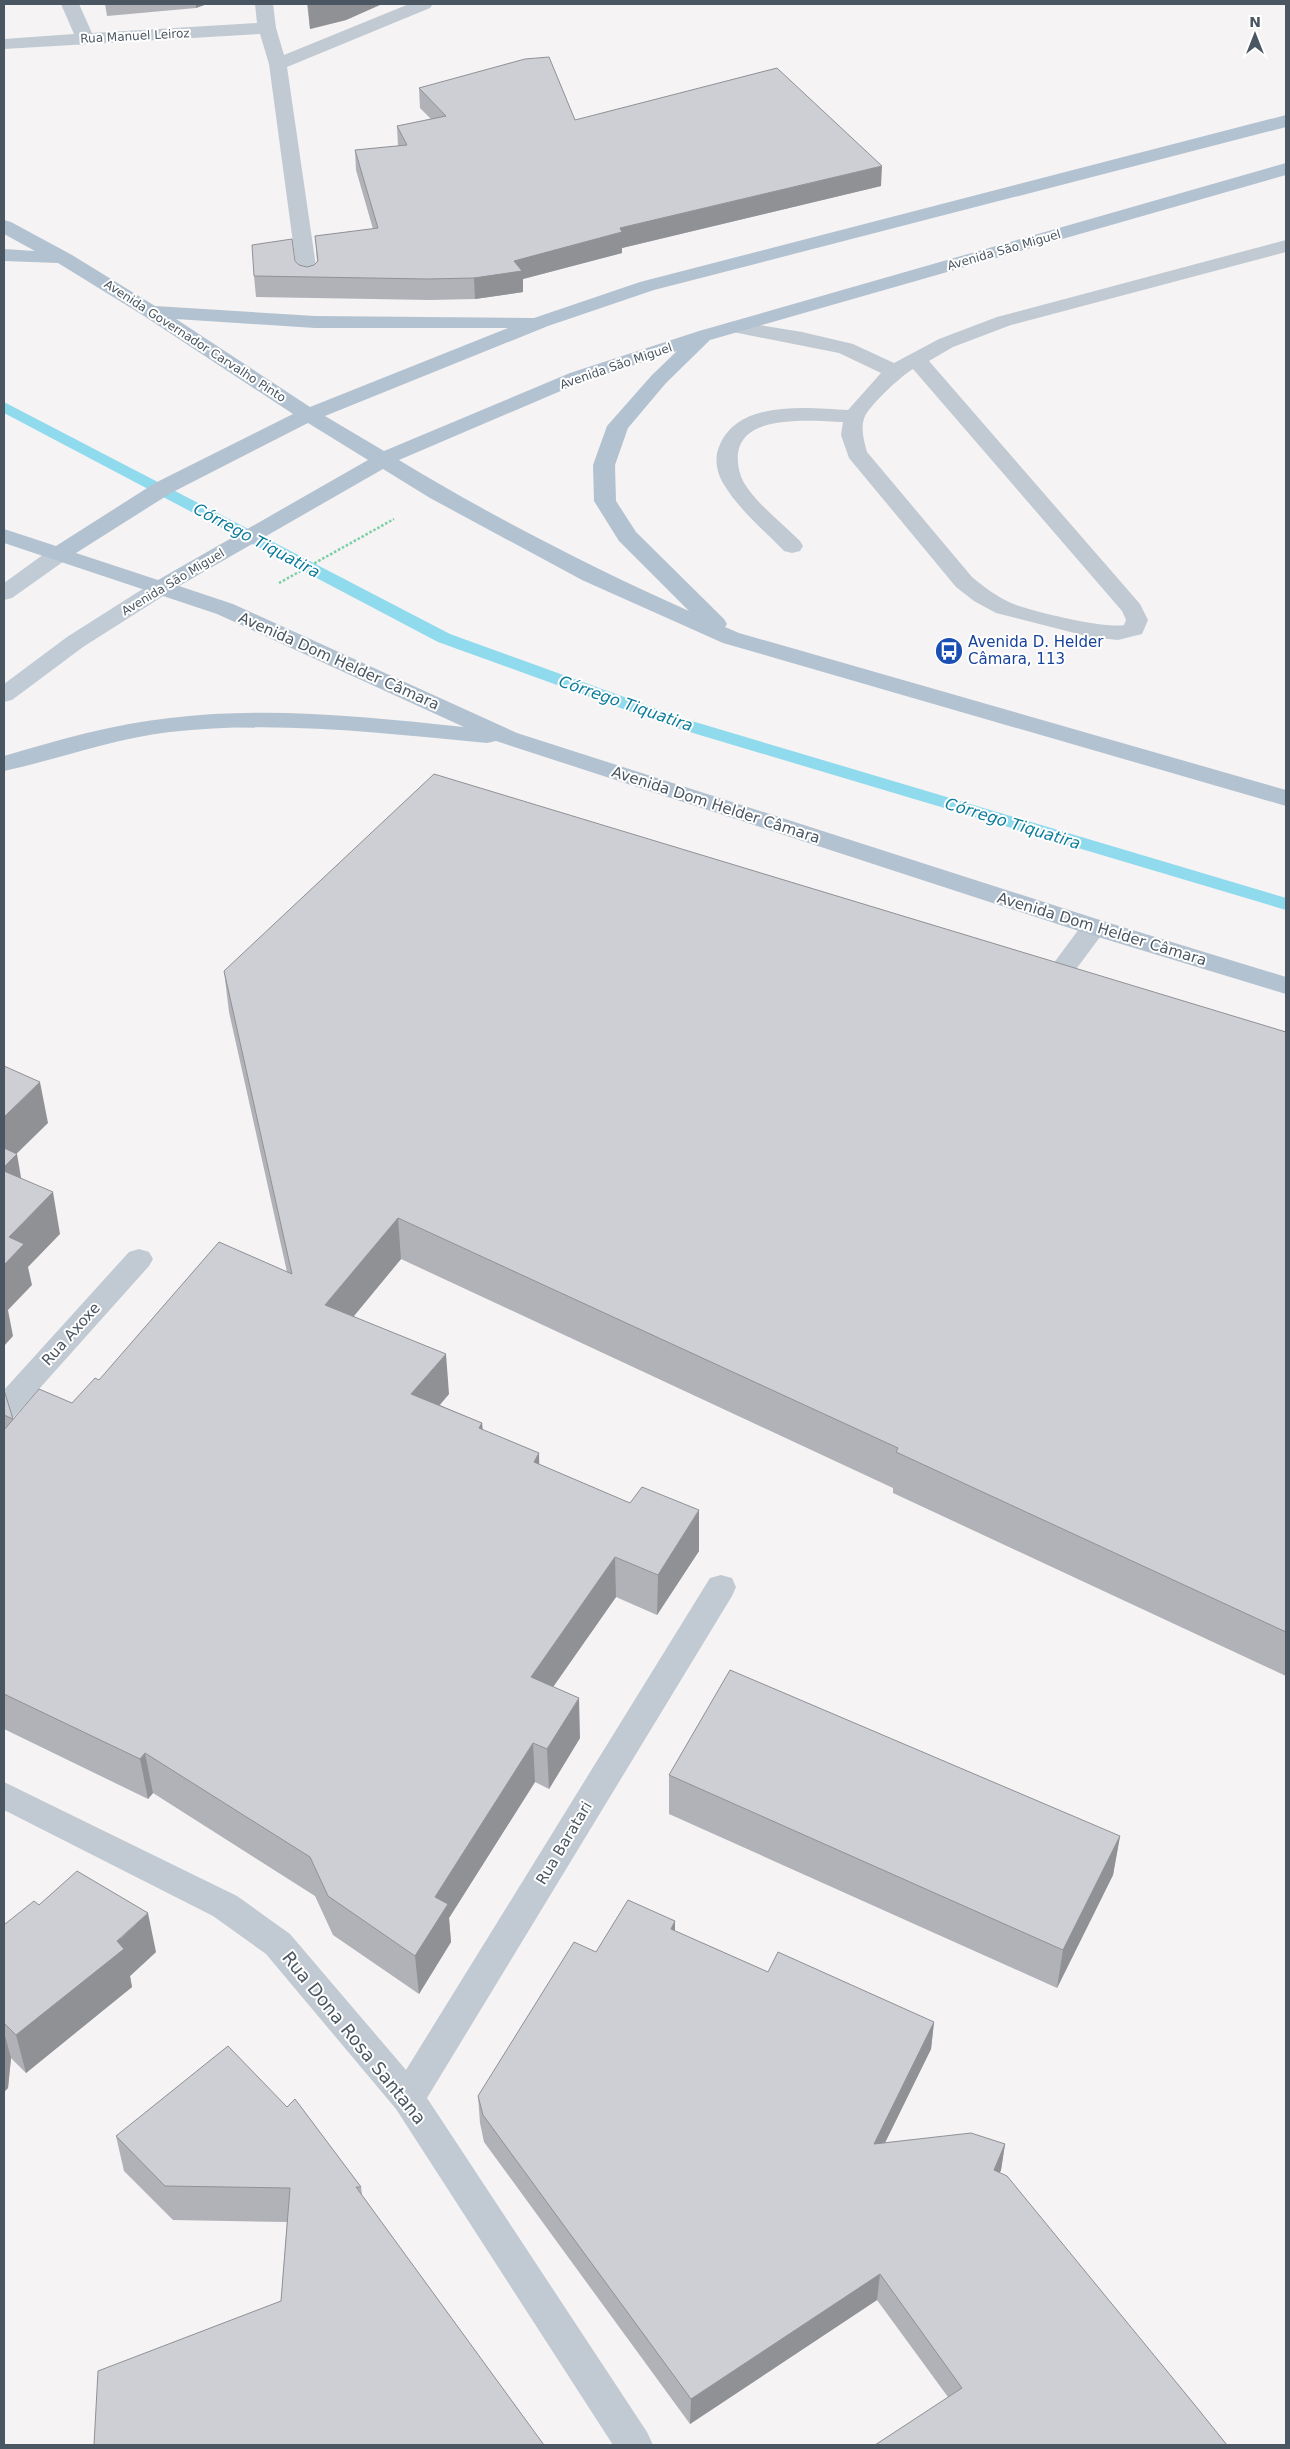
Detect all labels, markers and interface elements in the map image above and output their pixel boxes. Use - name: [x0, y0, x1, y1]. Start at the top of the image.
- north arrow: [1230, 10, 1280, 60]
- text: N: [1249, 14, 1261, 30]
- street label: Rua Manuel Leiroz: [80, 26, 190, 46]
- street label: Avenida São Miguel: [946, 227, 1062, 273]
- street label: Avenida Governador Carvalho Pinto: [102, 277, 288, 405]
- street label: Avenida São Miguel: [558, 340, 674, 392]
- water label: Córrego Tiquatira: [190, 499, 323, 582]
- street label: Avenida São Miguel: [119, 546, 227, 618]
- street label: Avenida Dom Helder Câmara: [236, 608, 442, 714]
- place label: Avenida D. Helder Câmara, 113: [968, 633, 1104, 668]
- bus stop icon: Avenida D. Helder Câmara, 113: [934, 636, 964, 666]
- water label: Córrego Tiquatira: [556, 672, 695, 735]
- street label: Avenida Dom Helder Câmara: [610, 763, 822, 847]
- water label: Córrego Tiquatira: [943, 794, 1083, 853]
- street label: Avenida Dom Helder Câmara: [995, 889, 1209, 969]
- street label: Rua Axoxe: [38, 1299, 104, 1369]
- street label: Rua Baratari: [532, 1798, 596, 1888]
- street label: Rua Dona Rosa Santana: [278, 1947, 431, 2128]

